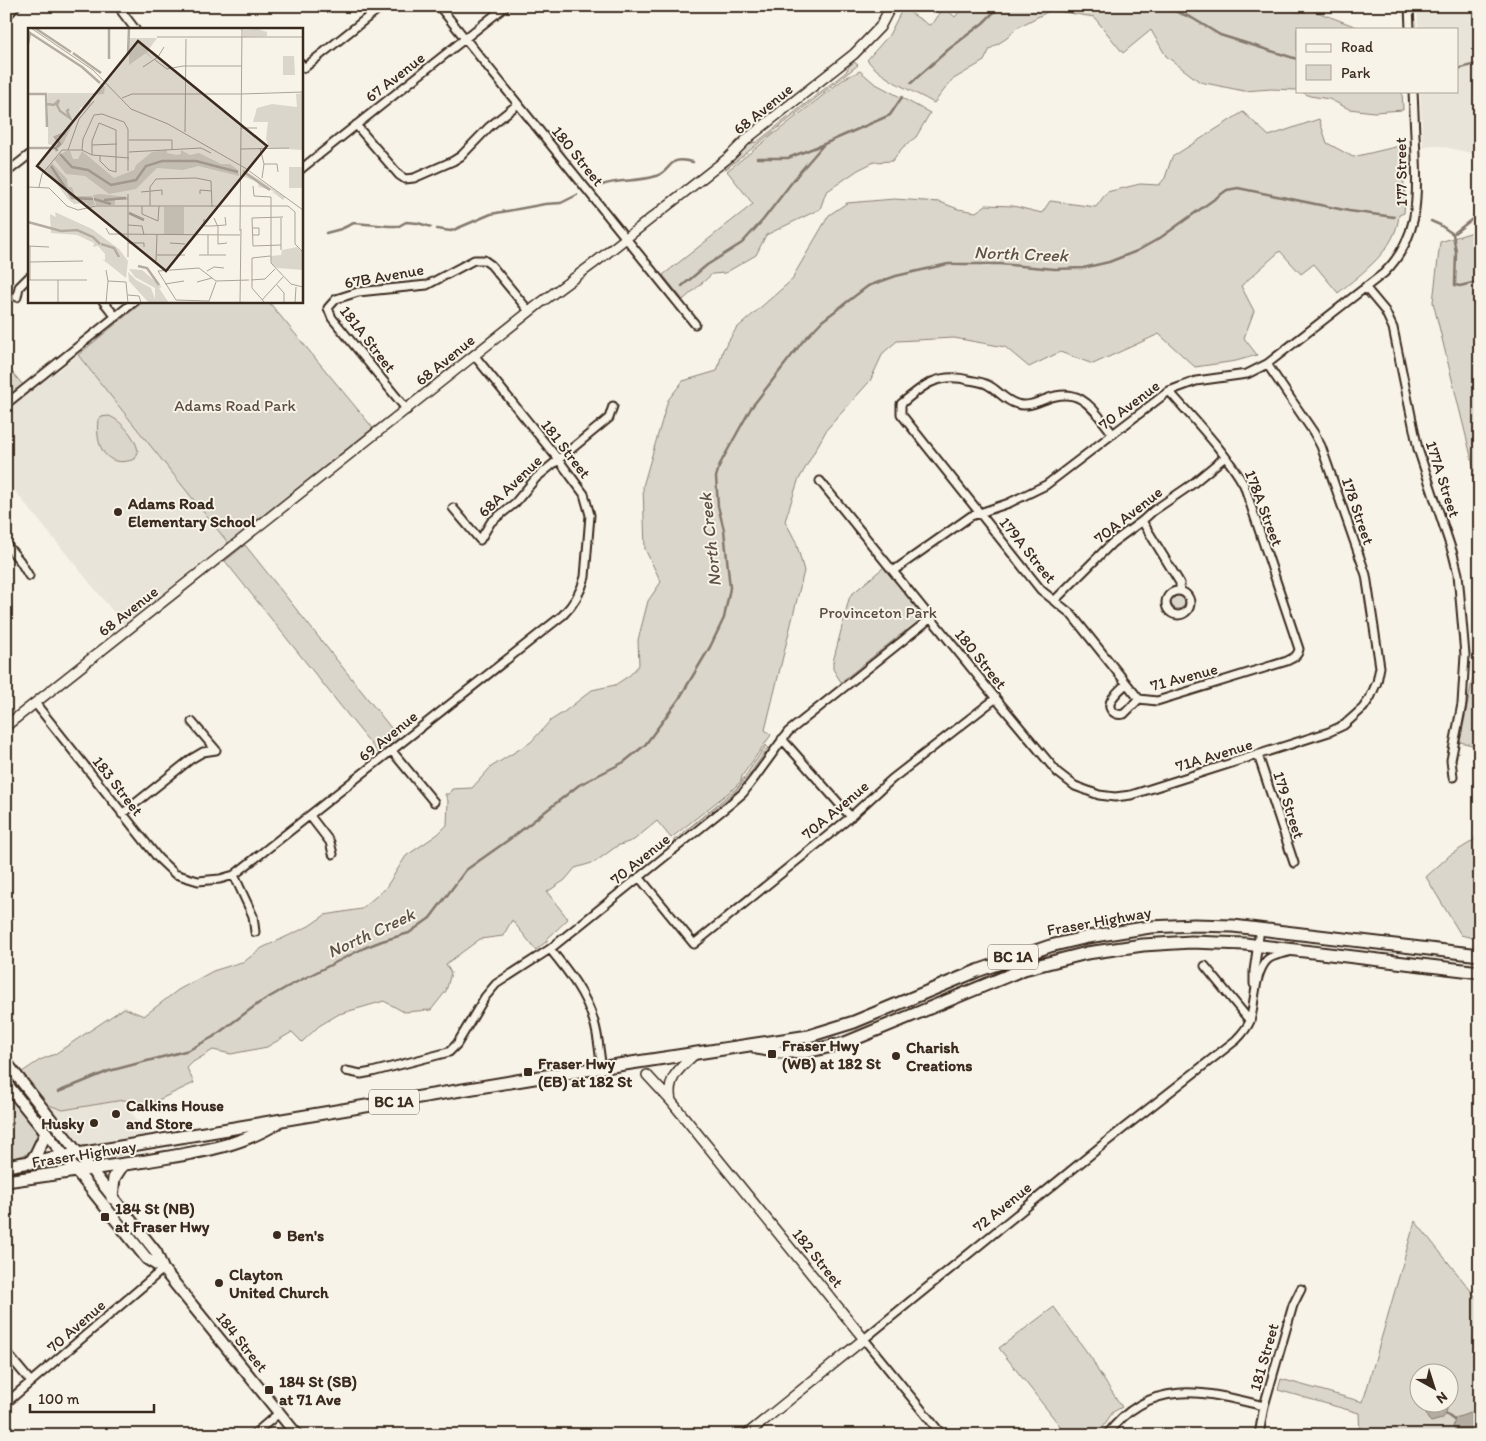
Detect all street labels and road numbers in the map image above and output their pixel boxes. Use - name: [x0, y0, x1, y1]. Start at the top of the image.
- street label: 67 Avenue: [362, 48, 429, 106]
- street label: 68 Avenue: [729, 79, 797, 139]
- street label: 180 Street: [548, 122, 608, 190]
- street label: 177 Street: [1391, 137, 1411, 207]
- street label: 67B Avenue: [343, 260, 426, 292]
- street label: 181A Street: [336, 302, 400, 376]
- street label: 68 Avenue: [411, 330, 479, 390]
- street label: 70 Avenue: [1095, 376, 1163, 434]
- street label: 181 Street: [537, 416, 595, 482]
- street label: 177A Street: [1422, 438, 1464, 520]
- street label: 68A Avenue: [474, 451, 546, 521]
- street label: 178A Street: [1241, 467, 1287, 549]
- street label: 178 Street: [1338, 475, 1378, 547]
- street label: 70A Avenue: [1090, 482, 1166, 548]
- street label: 179A Street: [995, 513, 1061, 587]
- street label: 68 Avenue: [94, 582, 162, 640]
- street label: 180 Street: [951, 625, 1011, 693]
- street label: 71 Avenue: [1148, 659, 1220, 695]
- street label: 69 Avenue: [355, 706, 422, 766]
- street label: 71A Avenue: [1173, 734, 1255, 776]
- street label: 183 Street: [89, 752, 147, 820]
- street label: 179 Street: [1269, 769, 1309, 841]
- street label: 70A Avenue: [798, 776, 873, 844]
- street label: 70 Avenue: [606, 829, 674, 889]
- street label: Fraser Highway: [1045, 902, 1153, 940]
- road number: BC 1A: [988, 944, 1038, 970]
- road number: BC 1A: [369, 1090, 419, 1114]
- street label: Fraser Highway: [30, 1136, 138, 1172]
- street label: 72 Avenue: [969, 1177, 1035, 1236]
- street label: 182 Street: [788, 1225, 848, 1291]
- street label: 70 Avenue: [43, 1295, 109, 1357]
- street label: 184 Street: [212, 1308, 272, 1376]
- street label: 181 Street: [1245, 1321, 1283, 1393]

